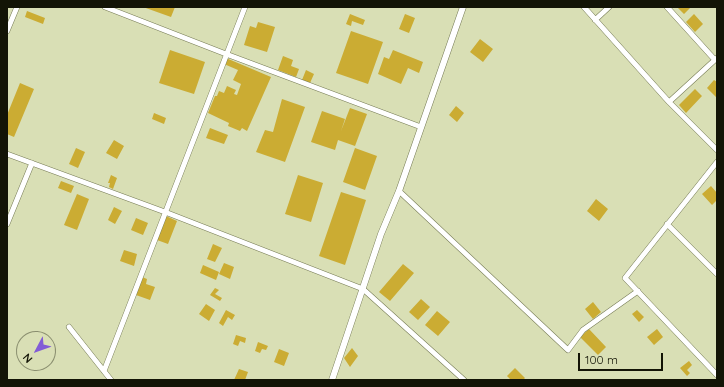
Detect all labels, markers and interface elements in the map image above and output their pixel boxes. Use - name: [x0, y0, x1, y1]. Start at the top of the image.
- north arrow: [16, 331, 56, 371]
- scale bar: [580, 345, 665, 371]
- text: N: [20, 351, 36, 366]
- text: 100 m: [585, 352, 618, 367]

